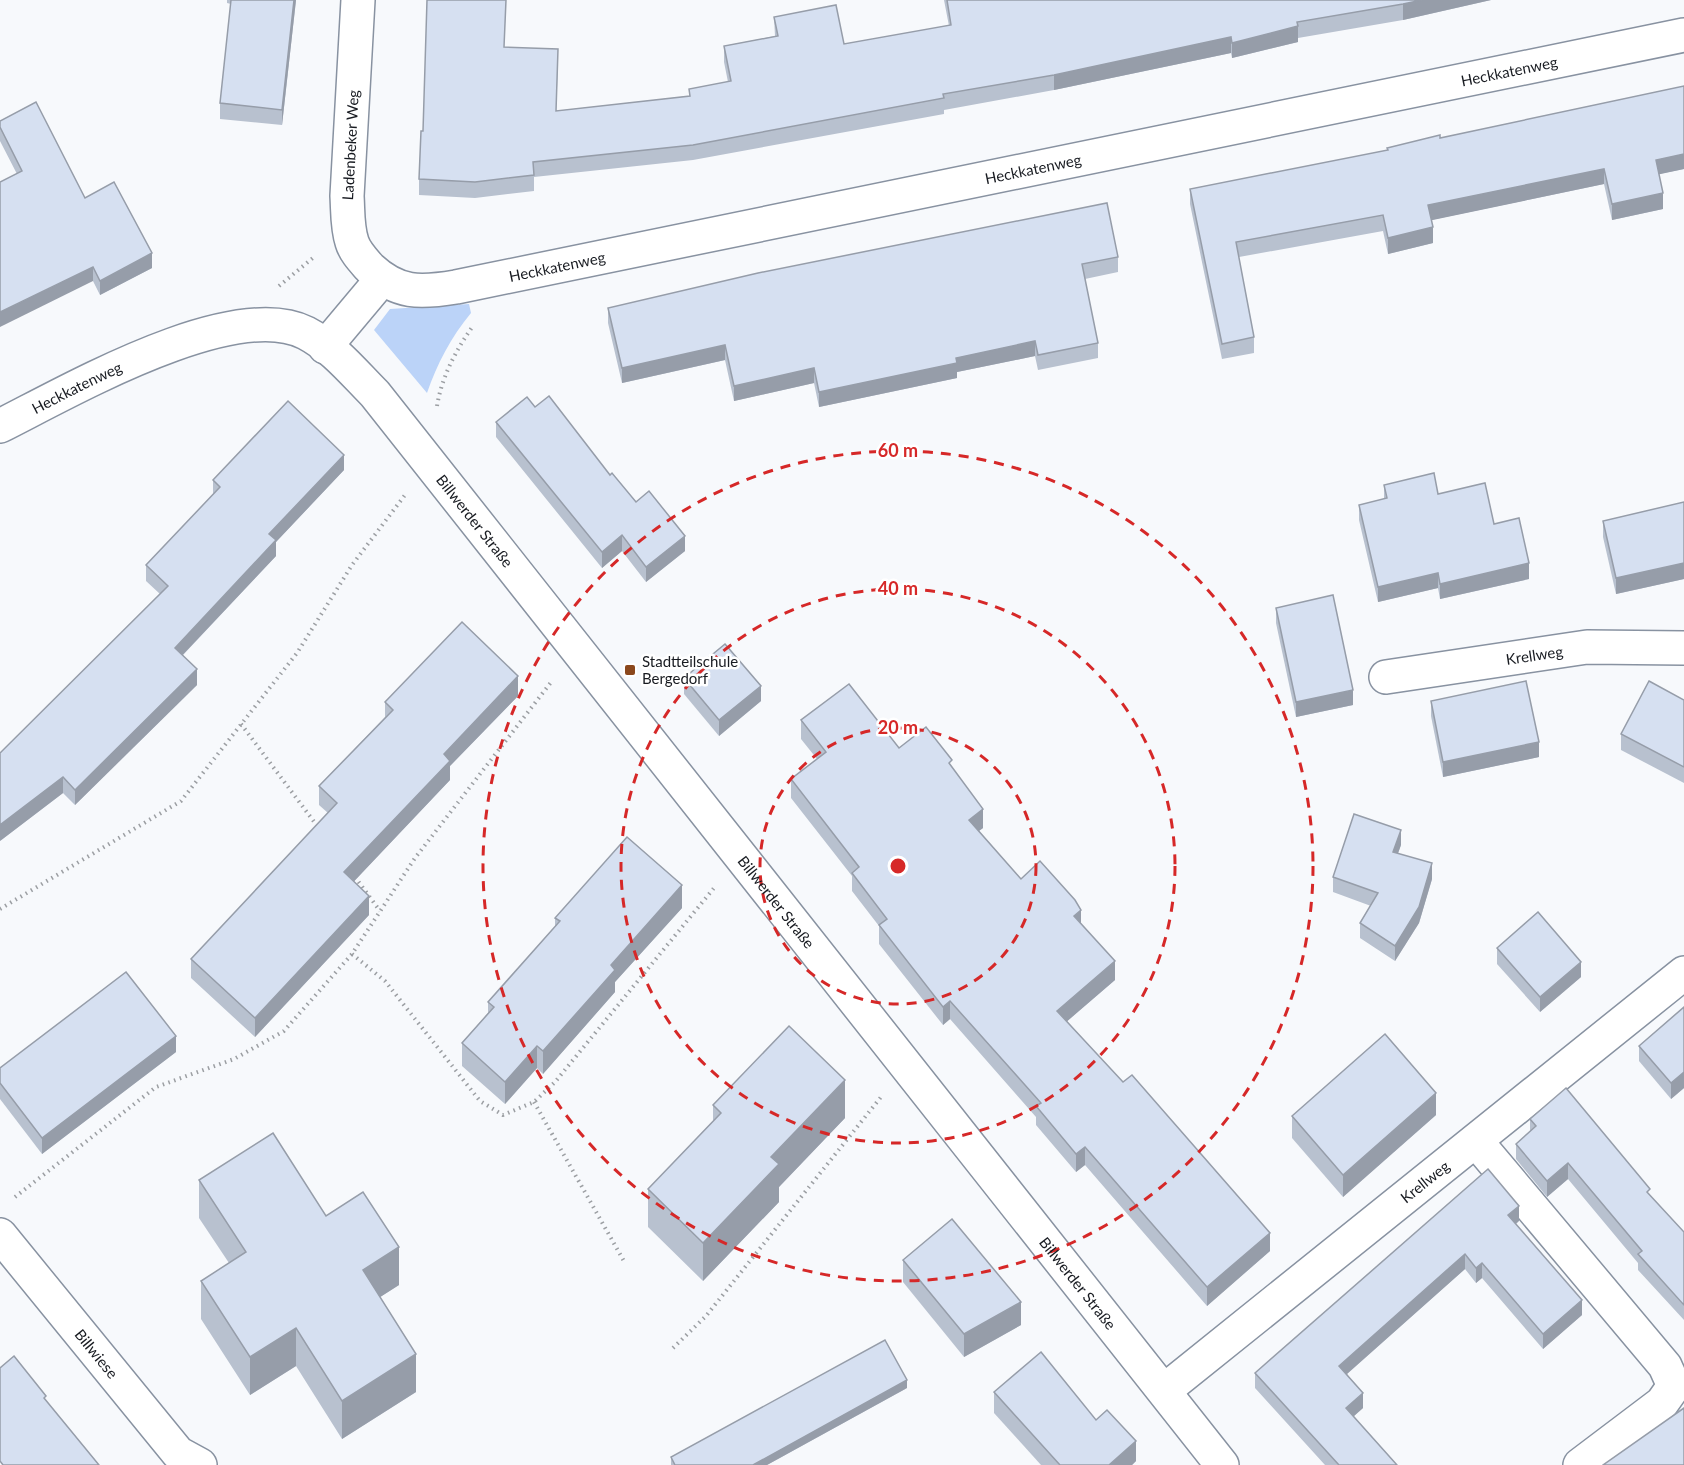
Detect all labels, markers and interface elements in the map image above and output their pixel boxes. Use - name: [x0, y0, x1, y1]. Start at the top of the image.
- street label: Heckkatenweg: [1459, 52, 1559, 90]
- street label: Ladenbeker Weg: [338, 89, 362, 201]
- street label: Heckkatenweg: [983, 150, 1083, 187]
- street label: Heckkatenweg: [507, 248, 607, 285]
- street label: Heckkatenweg: [29, 358, 125, 417]
- text: 60 m: [878, 439, 918, 461]
- street label: Billwerder Straße: [433, 471, 517, 571]
- text: 40 m: [878, 577, 918, 599]
- street label: Krellweg: [1505, 642, 1564, 668]
- place label: Stadtteilschule Bergedorf: [642, 652, 738, 687]
- marker: Stadtteilschule Bergedorf: [623, 663, 637, 677]
- text: 20 m: [878, 716, 918, 738]
- street label: Billwerder Straße: [734, 852, 819, 952]
- centre of rings: [888, 856, 908, 876]
- street label: Krellweg: [1397, 1156, 1453, 1206]
- street label: Billwerder Straße: [1036, 1233, 1120, 1333]
- street label: Billwiese: [71, 1325, 122, 1382]

